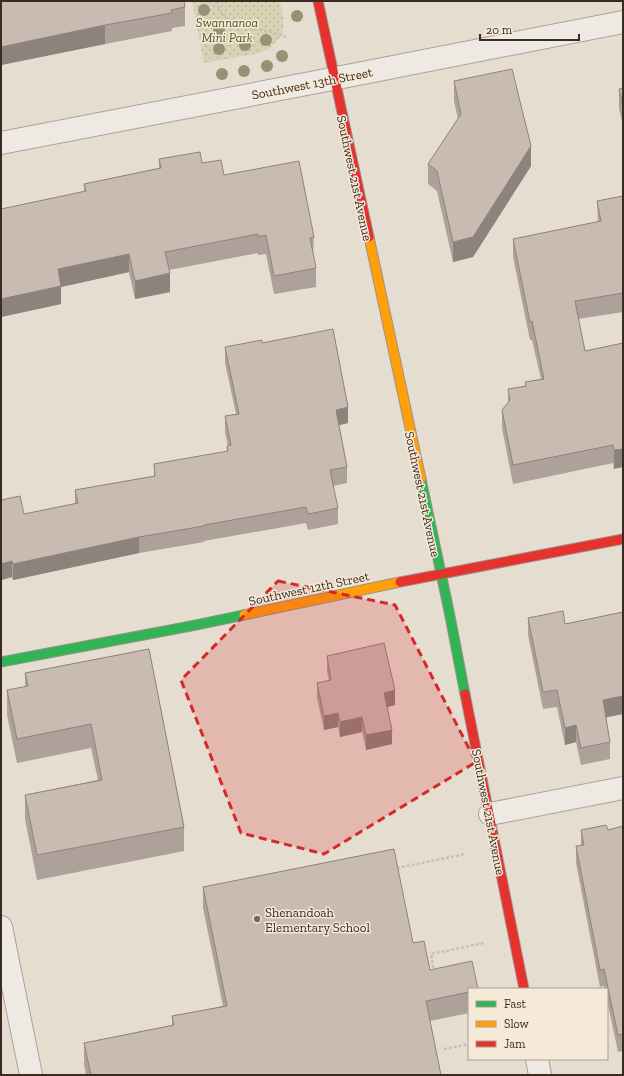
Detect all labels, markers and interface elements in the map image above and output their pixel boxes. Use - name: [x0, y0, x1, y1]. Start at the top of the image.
- park label: Swannanoa Mini Park: [196, 15, 258, 45]
- scale bar: [480, 16, 579, 42]
- text: 20 m: [486, 23, 513, 37]
- street label: Southwest 13th Street: [250, 64, 374, 103]
- street label: Southwest 21st Avenue: [334, 114, 375, 242]
- street label: Southwest 21st Avenue: [402, 430, 443, 558]
- street label: Southwest 12th Street: [247, 568, 371, 609]
- street label: Southwest 21st Avenue: [469, 748, 508, 876]
- place label: Shenandoah Elementary School: [265, 905, 370, 935]
- marker: Shenandoah Elementary School: [252, 914, 262, 924]
- legend: [468, 988, 608, 1060]
- text: Fast: [504, 997, 527, 1011]
- text: Slow: [504, 1017, 530, 1031]
- text: Jam: [504, 1037, 526, 1051]

